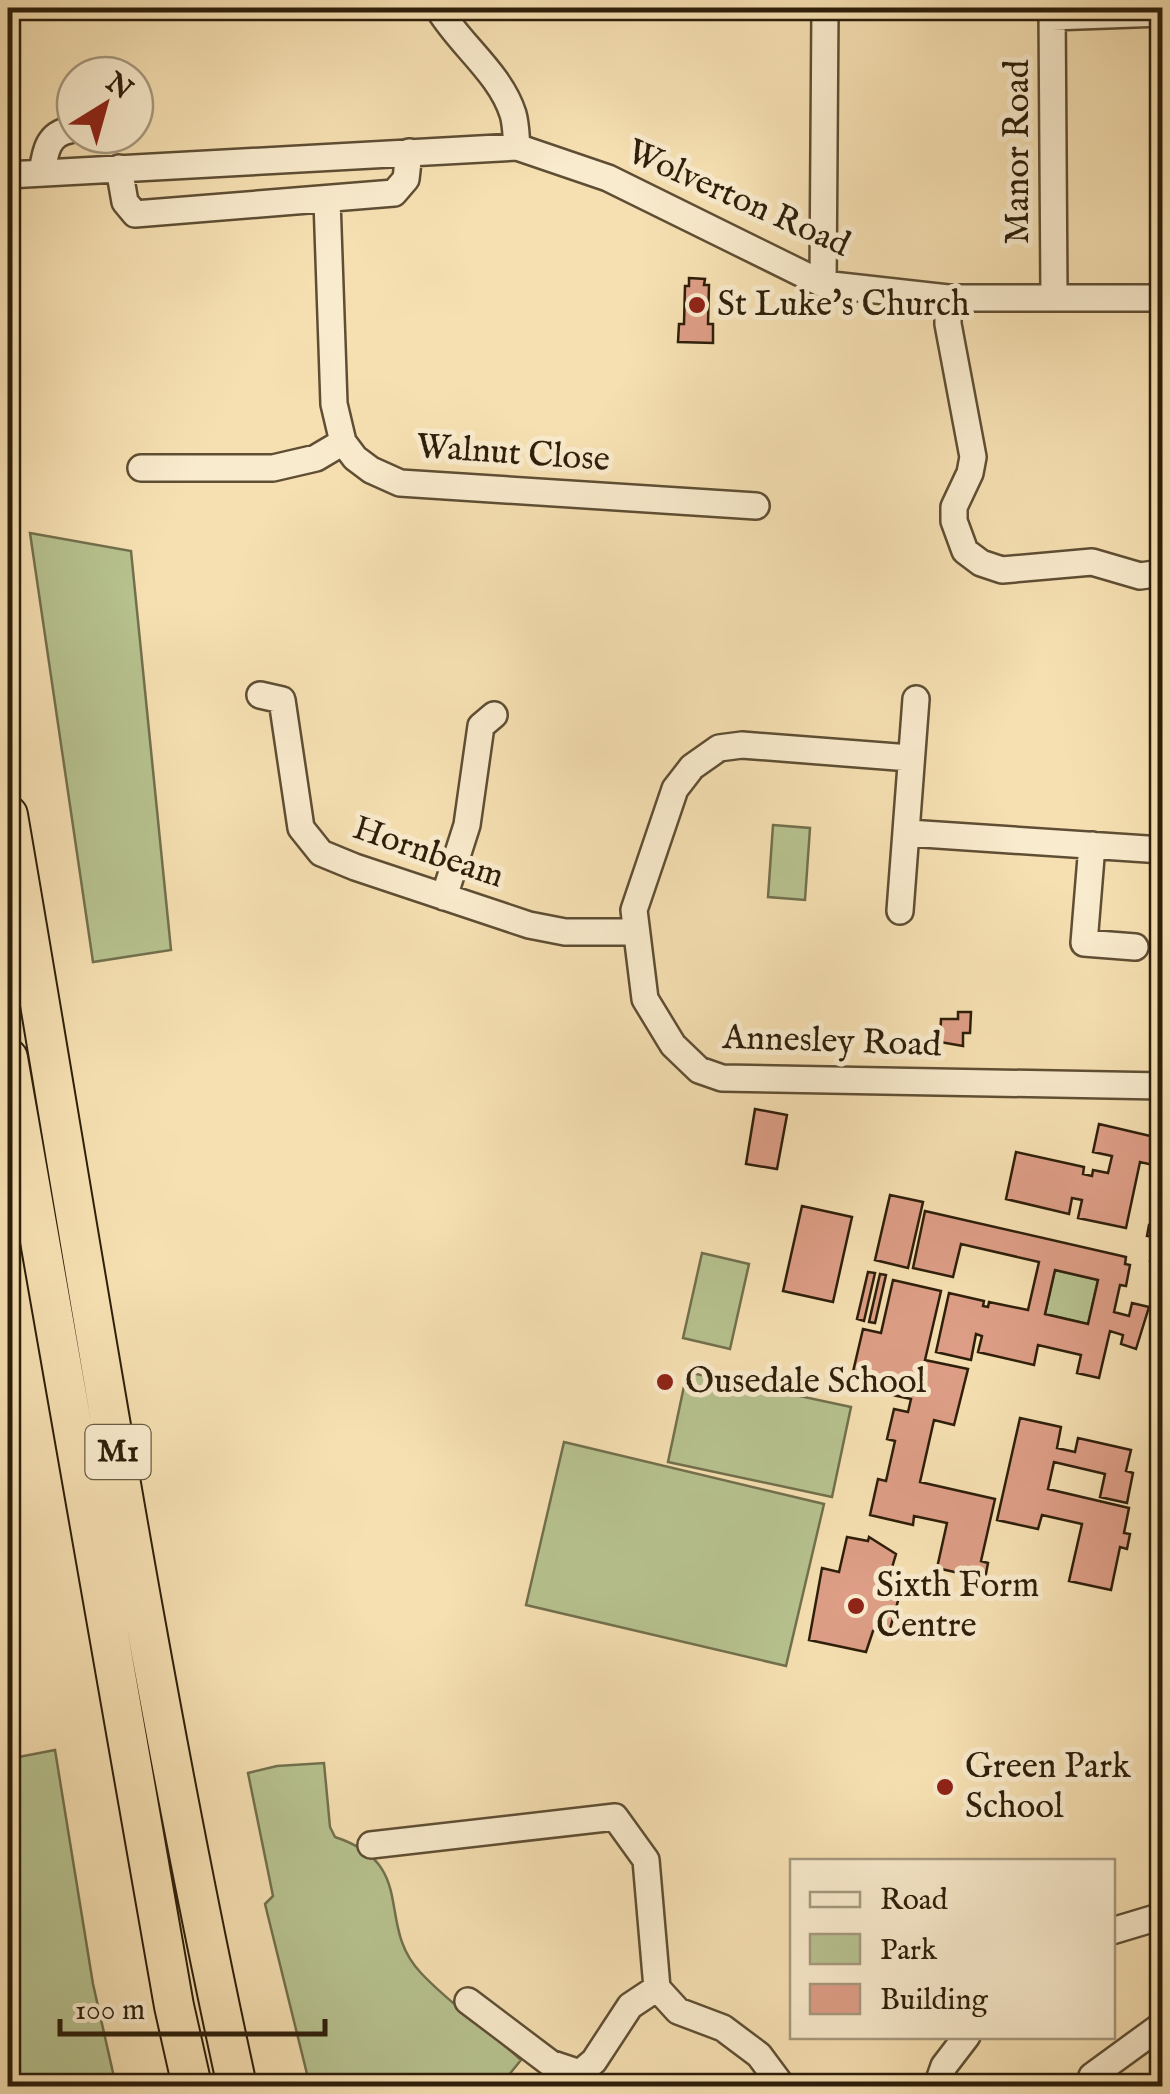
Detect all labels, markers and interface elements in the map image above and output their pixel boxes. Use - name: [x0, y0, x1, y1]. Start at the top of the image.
- north arrow: [55, 55, 155, 155]
- street label: Manor Road: [996, 59, 1041, 245]
- text: N: [98, 65, 139, 108]
- street label: Wolverton Road: [619, 130, 857, 268]
- place label: St Luke's Church: [717, 283, 970, 328]
- marker: St Luke's Church: [686, 294, 708, 316]
- street label: Walnut Close: [415, 425, 611, 483]
- street label: Hornbeam: [347, 806, 509, 900]
- street label: Annesley Road: [721, 1016, 942, 1068]
- place label: Ousedale School: [685, 1360, 926, 1405]
- marker: Ousedale School: [654, 1371, 676, 1393]
- road number: M1: [86, 1425, 150, 1479]
- place label: Sixth Form Centre: [876, 1564, 1039, 1649]
- marker: Sixth Form Centre: [845, 1595, 867, 1617]
- place label: Green Park School: [965, 1745, 1131, 1830]
- marker: Green Park School: [934, 1776, 956, 1798]
- legend: [790, 1859, 1115, 2039]
- text: Road: [880, 1882, 949, 1920]
- text: Park: [880, 1932, 938, 1970]
- scale bar: [60, 1974, 325, 2036]
- text: Building: [880, 1982, 989, 2020]
- text: 100 m: [75, 1992, 145, 2030]

